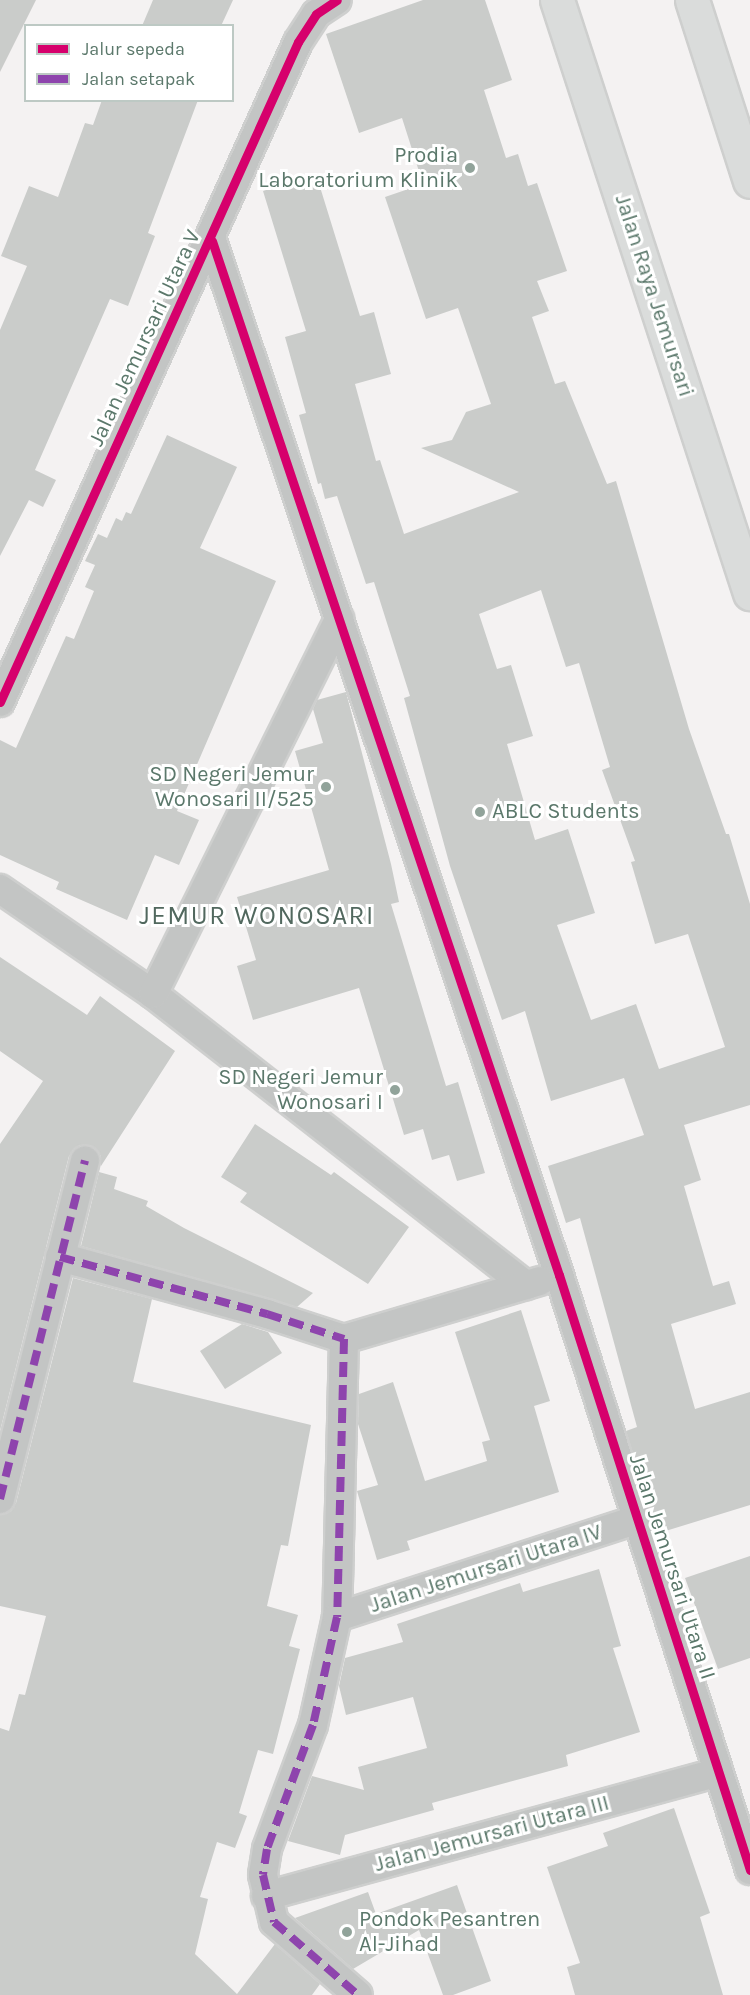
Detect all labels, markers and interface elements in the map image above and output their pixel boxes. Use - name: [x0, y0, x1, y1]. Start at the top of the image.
- legend: [24, 24, 234, 102]
- text: Jalur sepeda: [82, 38, 185, 60]
- text: Jalan setapak: [82, 68, 195, 90]
- place label: Prodia Laboratorium Klinik: [258, 142, 458, 194]
- marker: Prodia Laboratorium Klinik: [463, 161, 477, 175]
- street label: Jalan Raya Jemursari: [609, 192, 699, 400]
- street label: Jalan Jemursari Utara V: [83, 226, 207, 450]
- place label: SD Negeri Jemur Wonosari II/525: [149, 761, 314, 812]
- marker: SD Negeri Jemur Wonosari II/525: [319, 780, 333, 794]
- place label: ABLC Students: [492, 799, 640, 825]
- marker: ABLC Students: [473, 805, 487, 819]
- district label: JEMUR WONOSARI: [139, 900, 375, 932]
- place label: SD Negeri Jemur Wonosari I: [218, 1064, 383, 1116]
- marker: SD Negeri Jemur Wonosari I: [388, 1083, 402, 1097]
- street label: Jalan Jemursari Utara II: [623, 1451, 721, 1683]
- street label: Jalan Jemursari Utara IV: [367, 1519, 605, 1619]
- street label: Jalan Jemursari Utara III: [372, 1790, 612, 1878]
- place label: Pondok Pesantren Al-Jihad: [359, 1906, 540, 1958]
- marker: Pondok Pesantren Al-Jihad: [340, 1925, 354, 1939]

